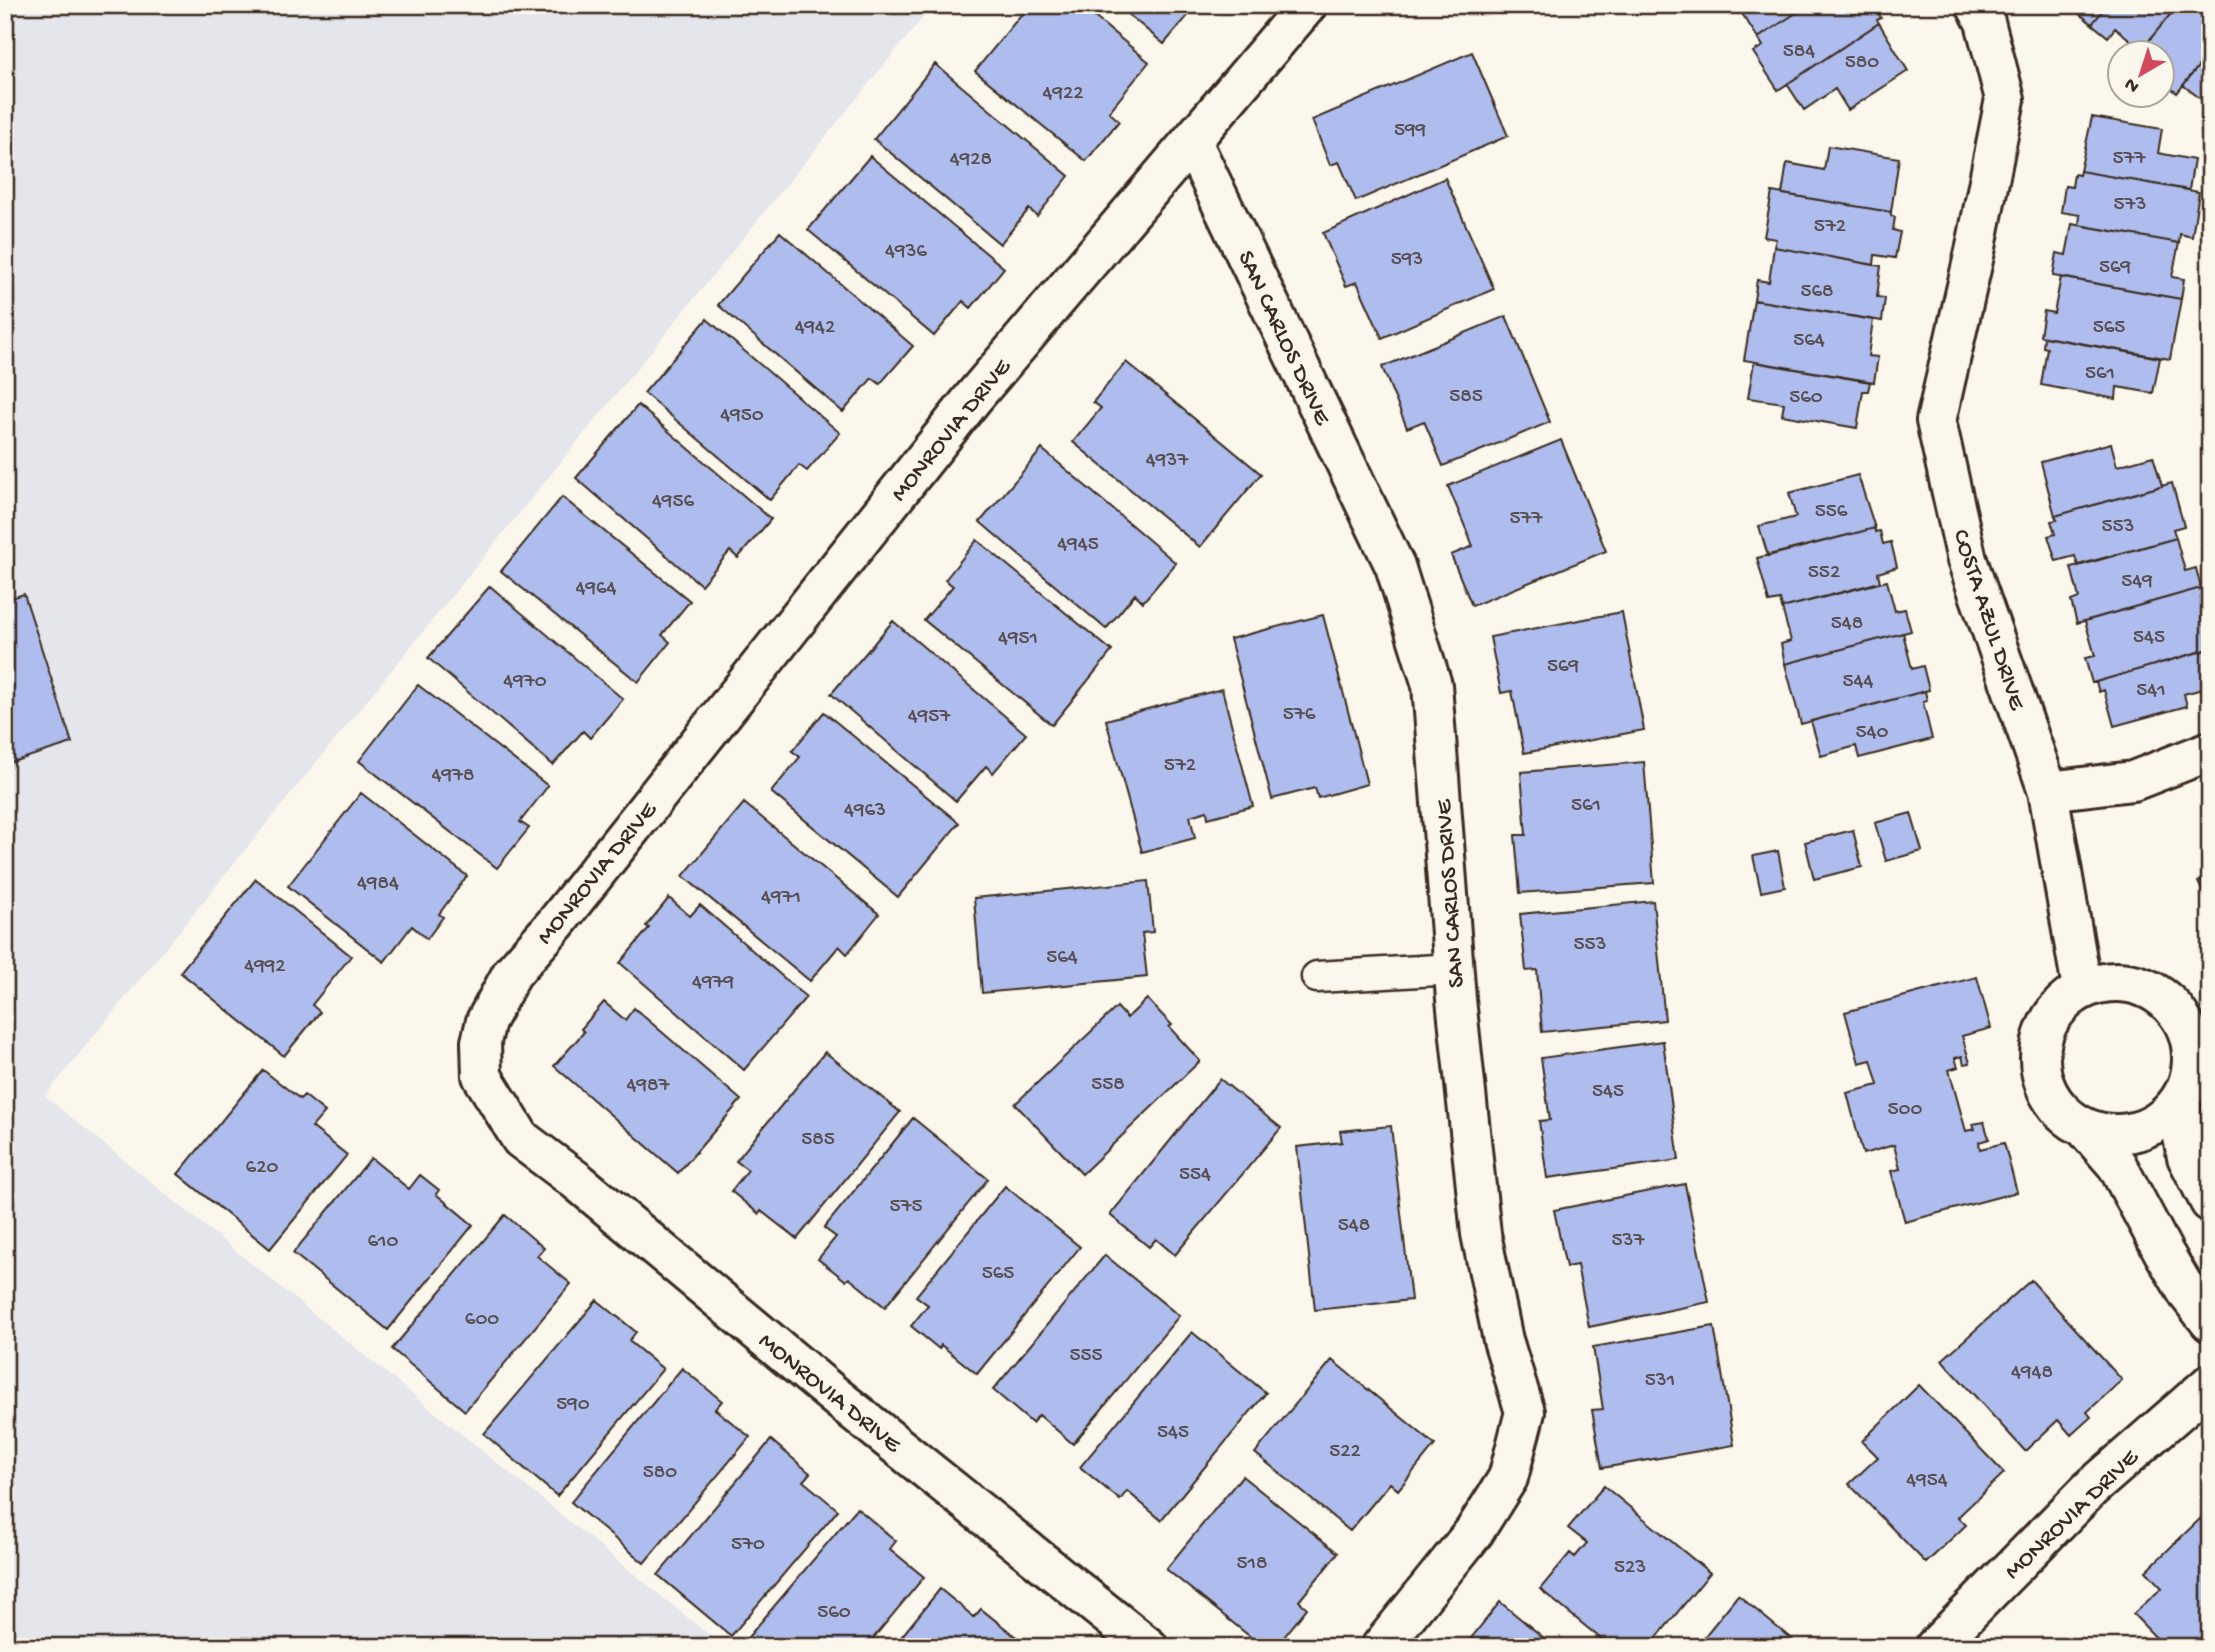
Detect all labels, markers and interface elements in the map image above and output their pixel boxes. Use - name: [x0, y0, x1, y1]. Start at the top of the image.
- north arrow: [2106, 38, 2176, 108]
- house number: 584: [1783, 40, 1815, 65]
- house number: 580: [1845, 51, 1879, 76]
- text: N: [2120, 72, 2145, 97]
- house number: 4922: [1042, 82, 1084, 107]
- house number: 599: [1394, 119, 1427, 144]
- house number: 577: [2113, 147, 2147, 172]
- house number: 4928: [950, 148, 992, 173]
- house number: 573: [2114, 193, 2146, 218]
- house number: 572: [1814, 215, 1846, 240]
- house number: 4936: [885, 240, 927, 265]
- street label: SAN CARLOS DRIVE: [1230, 247, 1336, 431]
- house number: 593: [1391, 248, 1423, 273]
- house number: 569: [2099, 256, 2132, 281]
- house number: 568: [1800, 280, 1834, 305]
- house number: 4942: [795, 316, 835, 341]
- house number: 565: [2093, 316, 2125, 341]
- house number: 564: [1793, 329, 1825, 354]
- street label: MONROVIA DRIVE: [885, 353, 1019, 508]
- house number: 561: [2085, 362, 2115, 387]
- house number: 585: [1449, 385, 1483, 410]
- house number: 560: [1789, 386, 1823, 411]
- house number: 4950: [720, 404, 764, 429]
- house number: 4937: [1146, 449, 1189, 474]
- house number: 4956: [652, 490, 694, 515]
- house number: 556: [1815, 500, 1848, 525]
- house number: 577: [1510, 507, 1544, 532]
- house number: 553: [2102, 515, 2135, 540]
- street label: COSTA AZUL DRIVE: [1945, 526, 2031, 715]
- house number: 4945: [1057, 533, 1099, 558]
- house number: 552: [1808, 561, 1840, 586]
- house number: 549: [2121, 570, 2153, 595]
- house number: 4964: [575, 577, 617, 602]
- house number: 548: [1831, 612, 1863, 637]
- house number: 545: [2133, 626, 2165, 651]
- house number: 4951: [998, 627, 1038, 652]
- house number: 569: [1547, 655, 1580, 680]
- house number: 4970: [503, 670, 547, 695]
- house number: 544: [1843, 670, 1874, 695]
- house number: 541: [2136, 679, 2166, 704]
- house number: 576: [1283, 703, 1316, 728]
- house number: 4957: [908, 705, 951, 730]
- house number: 540: [1856, 721, 1889, 746]
- house number: 572: [1164, 754, 1196, 779]
- house number: 4978: [432, 764, 474, 789]
- house number: 561: [1571, 794, 1601, 819]
- street label: MONROVIA DRIVE: [531, 796, 665, 951]
- street label: SAN CARLOS DRIVE: [1430, 798, 1473, 989]
- house number: 4963: [844, 799, 886, 824]
- house number: 4984: [357, 872, 399, 897]
- house number: 4971: [761, 886, 801, 911]
- house number: 553: [1574, 933, 1607, 958]
- house number: 564: [1046, 946, 1078, 971]
- house number: 4992: [244, 955, 286, 980]
- house number: 4979: [692, 971, 734, 996]
- house number: 558: [1091, 1073, 1125, 1098]
- house number: 4987: [627, 1074, 671, 1099]
- house number: 545: [1592, 1080, 1624, 1105]
- house number: 500: [1888, 1098, 1923, 1123]
- house number: 585: [801, 1128, 835, 1153]
- house number: 620: [246, 1156, 279, 1181]
- house number: 554: [1179, 1163, 1211, 1188]
- house number: 575: [889, 1195, 923, 1220]
- house number: 548: [1338, 1214, 1370, 1239]
- house number: 537: [1612, 1229, 1646, 1254]
- house number: 610: [367, 1230, 399, 1255]
- house number: 565: [982, 1262, 1014, 1287]
- house number: 600: [465, 1308, 499, 1333]
- street label: MONROVIA DRIVE: [752, 1327, 907, 1461]
- house number: 555: [1069, 1344, 1103, 1369]
- house number: 4948: [2011, 1361, 2053, 1386]
- house number: 531: [1645, 1369, 1675, 1394]
- house number: 590: [556, 1393, 590, 1418]
- house number: 545: [1157, 1421, 1189, 1446]
- house number: 522: [1329, 1440, 1361, 1465]
- street label: MONROVIA DRIVE: [1999, 1444, 2146, 1587]
- house number: 580: [643, 1461, 677, 1486]
- house number: 4954: [1906, 1469, 1948, 1494]
- house number: 570: [731, 1533, 765, 1558]
- house number: 518: [1236, 1552, 1268, 1577]
- house number: 523: [1614, 1556, 1646, 1581]
- house number: 560: [817, 1601, 851, 1626]

